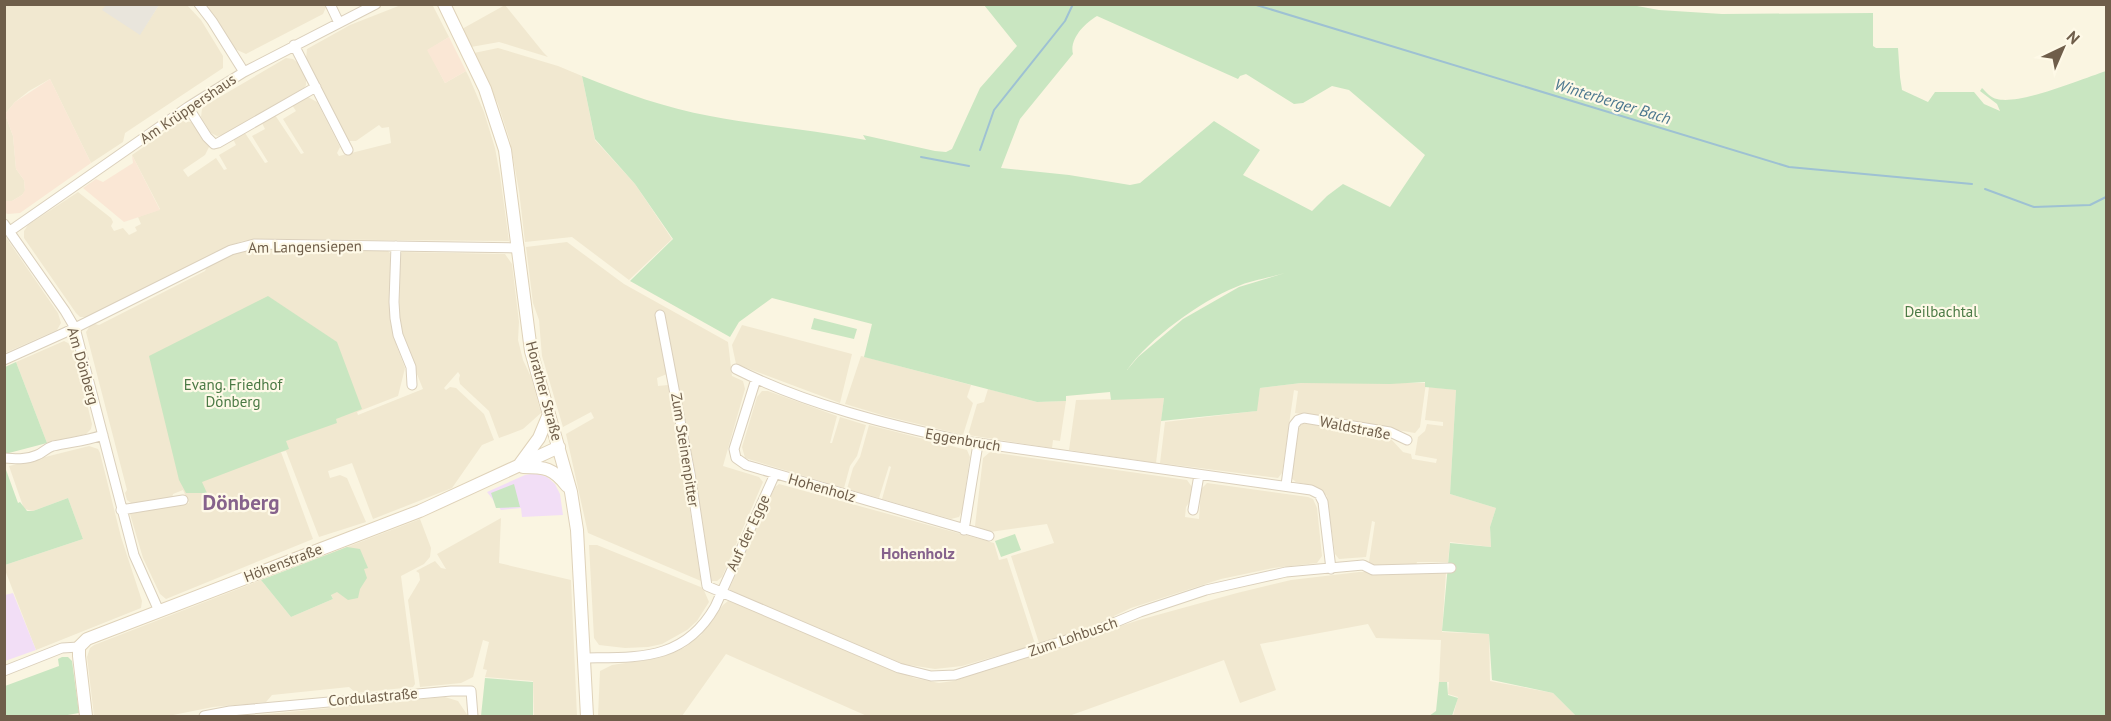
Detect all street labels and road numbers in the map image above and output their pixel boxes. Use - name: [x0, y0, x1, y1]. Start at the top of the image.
- street label: Am Krüppershaus: [136, 69, 240, 148]
- street label: Am Langensiepen: [248, 236, 362, 257]
- street label: Am Dönberg: [63, 325, 104, 407]
- street label: Horather Straße: [522, 339, 567, 443]
- street label: Zum Steinenpitter: [667, 391, 704, 508]
- street label: Waldstraße: [1318, 411, 1392, 444]
- street label: Eggenbruch: [924, 424, 1002, 455]
- street label: Hohenholz: [786, 469, 858, 506]
- street label: Auf der Egge: [722, 492, 774, 574]
- street label: Höhenstraße: [241, 539, 325, 586]
- street label: Zum Lohbusch: [1026, 612, 1120, 661]
- street label: Cordulastraße: [327, 683, 418, 710]

